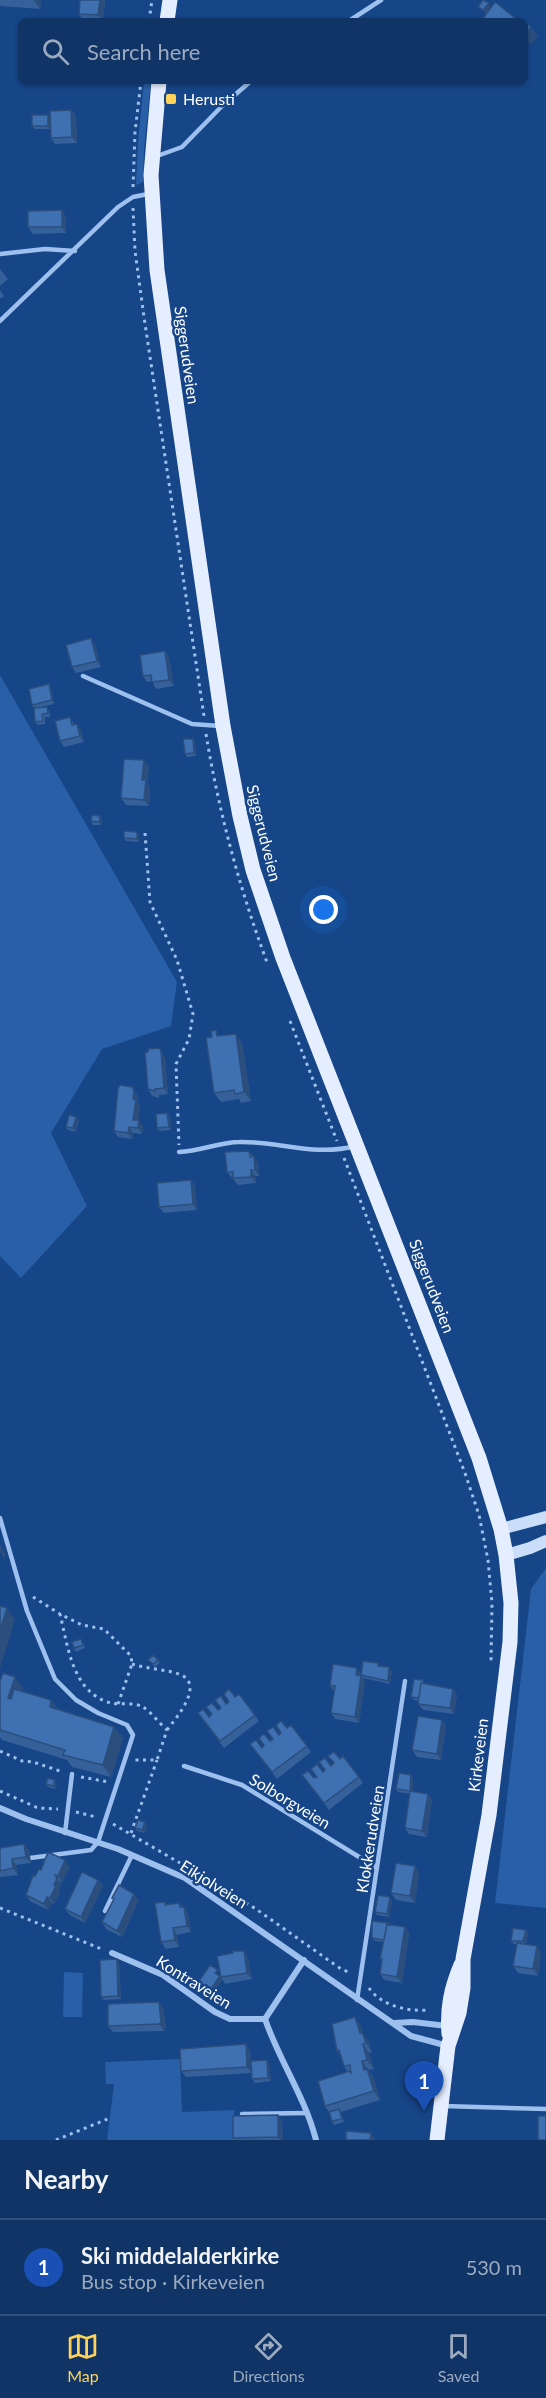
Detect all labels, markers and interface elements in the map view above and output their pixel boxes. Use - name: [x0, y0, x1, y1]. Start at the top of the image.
- search box: [18, 18, 528, 84]
- icon: search: [39, 35, 72, 68]
- text: Search here: [87, 38, 200, 65]
- place label: Herusti: [183, 89, 235, 108]
- marker: Herusti: [164, 92, 178, 106]
- street label: Siggerudveien: [171, 305, 204, 405]
- street label: Siggerudveien: [243, 783, 286, 883]
- your location: [309, 895, 338, 924]
- street label: Siggerudveien: [406, 1236, 459, 1335]
- street label: Kirkeveien: [464, 1717, 491, 1793]
- street label: Solborgveien: [246, 1769, 334, 1832]
- street label: Klokkerudveien: [352, 1784, 387, 1894]
- street label: Eikjolveien: [177, 1855, 251, 1912]
- street label: Kontraveien: [153, 1951, 235, 2012]
- pin: 1: [404, 2062, 444, 2111]
- text: Nearby: [24, 2163, 109, 2195]
- text: Ski middelalderkirke: [81, 2242, 279, 2269]
- text: 1: [38, 2255, 49, 2279]
- text: 530 m: [466, 2255, 522, 2279]
- text: Bus stop · Kirkeveien: [81, 2269, 265, 2293]
- tab: Map: [66, 2330, 99, 2385]
- tab: Directions: [232, 2330, 305, 2385]
- tab: Saved: [438, 2330, 479, 2385]

